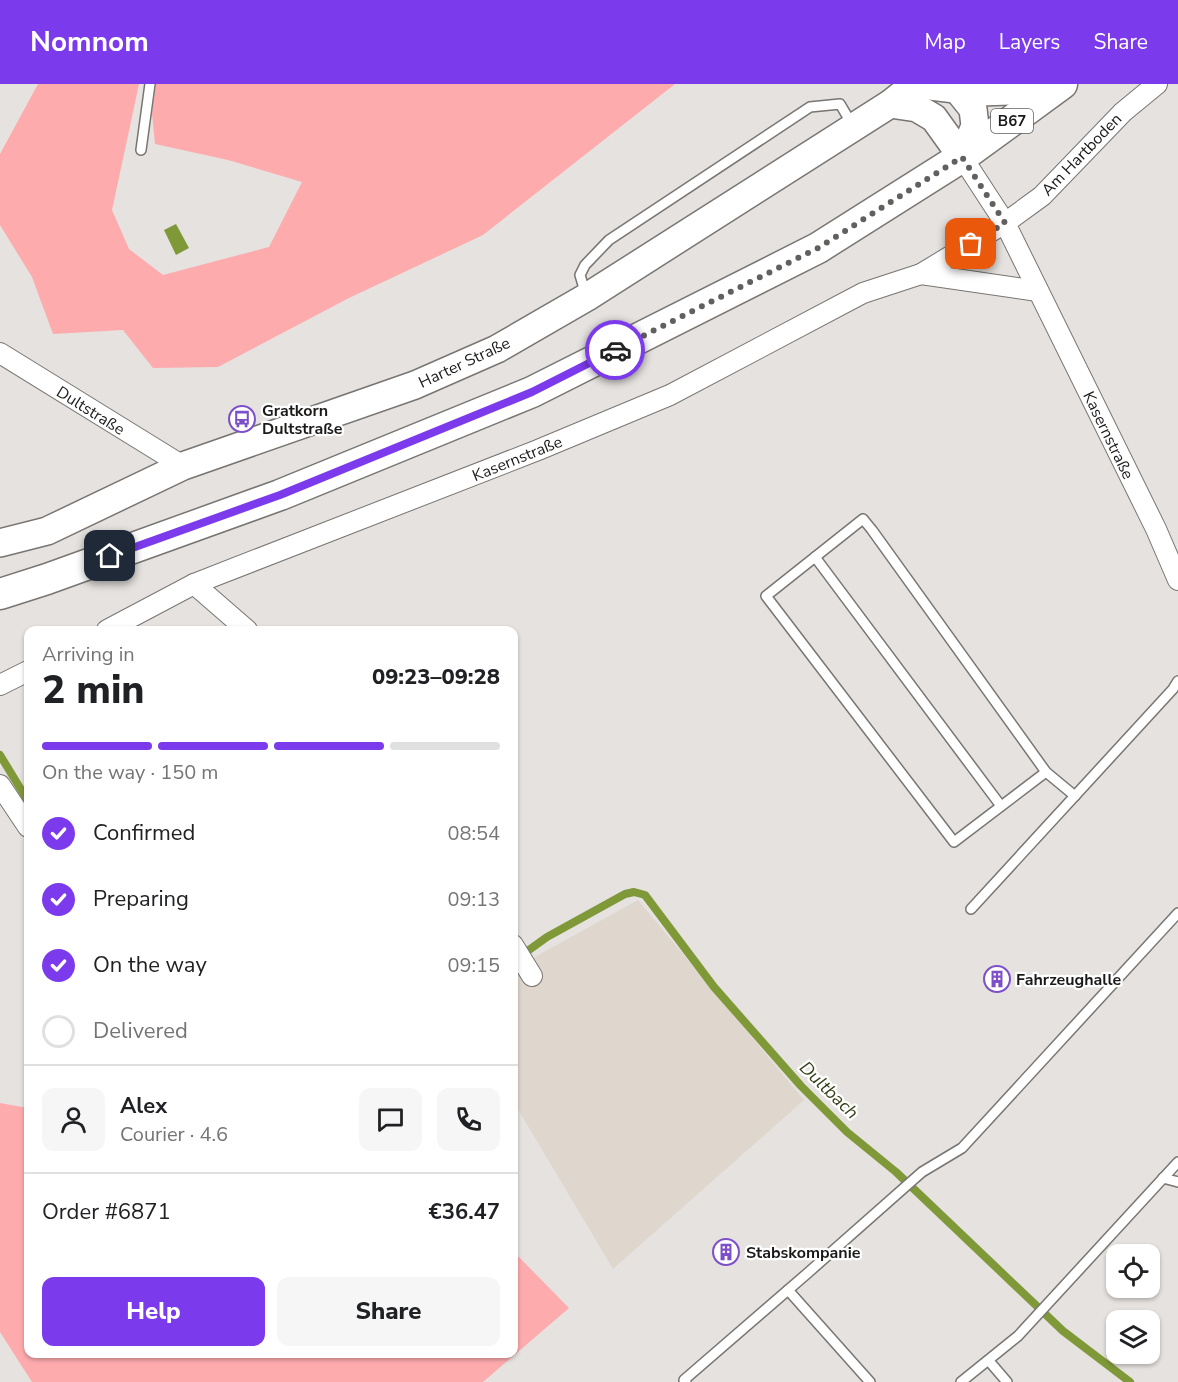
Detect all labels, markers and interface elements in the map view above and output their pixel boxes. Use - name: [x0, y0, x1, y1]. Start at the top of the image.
- text: Nomnom: [30, 23, 149, 61]
- text: Map: [924, 28, 966, 56]
- text: Layers: [999, 28, 1060, 56]
- text: Share: [1093, 28, 1148, 56]
- road number: B67: [991, 109, 1033, 133]
- street label: Am Hartboden: [1037, 109, 1127, 201]
- pin: [945, 218, 996, 269]
- icon: bag: [954, 227, 987, 260]
- courier: [585, 320, 645, 380]
- street label: Harter Straße: [415, 332, 514, 394]
- icon: car: [599, 334, 632, 367]
- street label: Dultstraße: [52, 381, 129, 441]
- street label: Kasernstraße: [1077, 388, 1139, 483]
- place label: Gratkorn Dultstraße: [262, 400, 343, 440]
- bus stop icon: Gratkorn Dultstraße: [227, 404, 257, 434]
- street label: Kasernstraße: [469, 431, 566, 487]
- pin: [84, 530, 135, 581]
- icon: home: [93, 539, 126, 572]
- text: Arriving in: [42, 641, 135, 668]
- text: 09:23–09:28: [372, 662, 500, 692]
- text: 2 min: [42, 664, 145, 717]
- text: On the way · 150 m: [42, 759, 218, 786]
- icon: check: [42, 817, 75, 850]
- text: Confirmed: [93, 818, 195, 848]
- text: 08:54: [447, 820, 500, 847]
- icon: check: [42, 883, 75, 916]
- text: Preparing: [93, 884, 189, 914]
- text: 09:13: [447, 886, 500, 913]
- icon: check: [42, 949, 75, 982]
- text: On the way: [93, 950, 207, 980]
- text: 09:15: [447, 952, 500, 979]
- building icon: Fahrzeughalle: [982, 964, 1012, 994]
- place label: Fahrzeughalle: [1016, 969, 1121, 991]
- text: Delivered: [93, 1016, 188, 1046]
- water label: Dultbach: [794, 1056, 864, 1124]
- button: person: [42, 1088, 105, 1151]
- button: chat: [359, 1088, 422, 1151]
- button: phone: [437, 1088, 500, 1151]
- text: Alex: [120, 1091, 167, 1121]
- text: Courier · 4.6: [120, 1121, 228, 1148]
- text: Order #6871: [42, 1197, 171, 1227]
- text: €36.47: [429, 1197, 500, 1227]
- building icon: Stabskompanie: [711, 1237, 741, 1267]
- place label: Stabskompanie: [746, 1242, 861, 1264]
- map controls: [1106, 1244, 1160, 1364]
- button: locate: [1106, 1244, 1160, 1298]
- button: Help: [42, 1277, 265, 1346]
- button: Share: [277, 1277, 500, 1346]
- button: layers: [1106, 1310, 1160, 1364]

